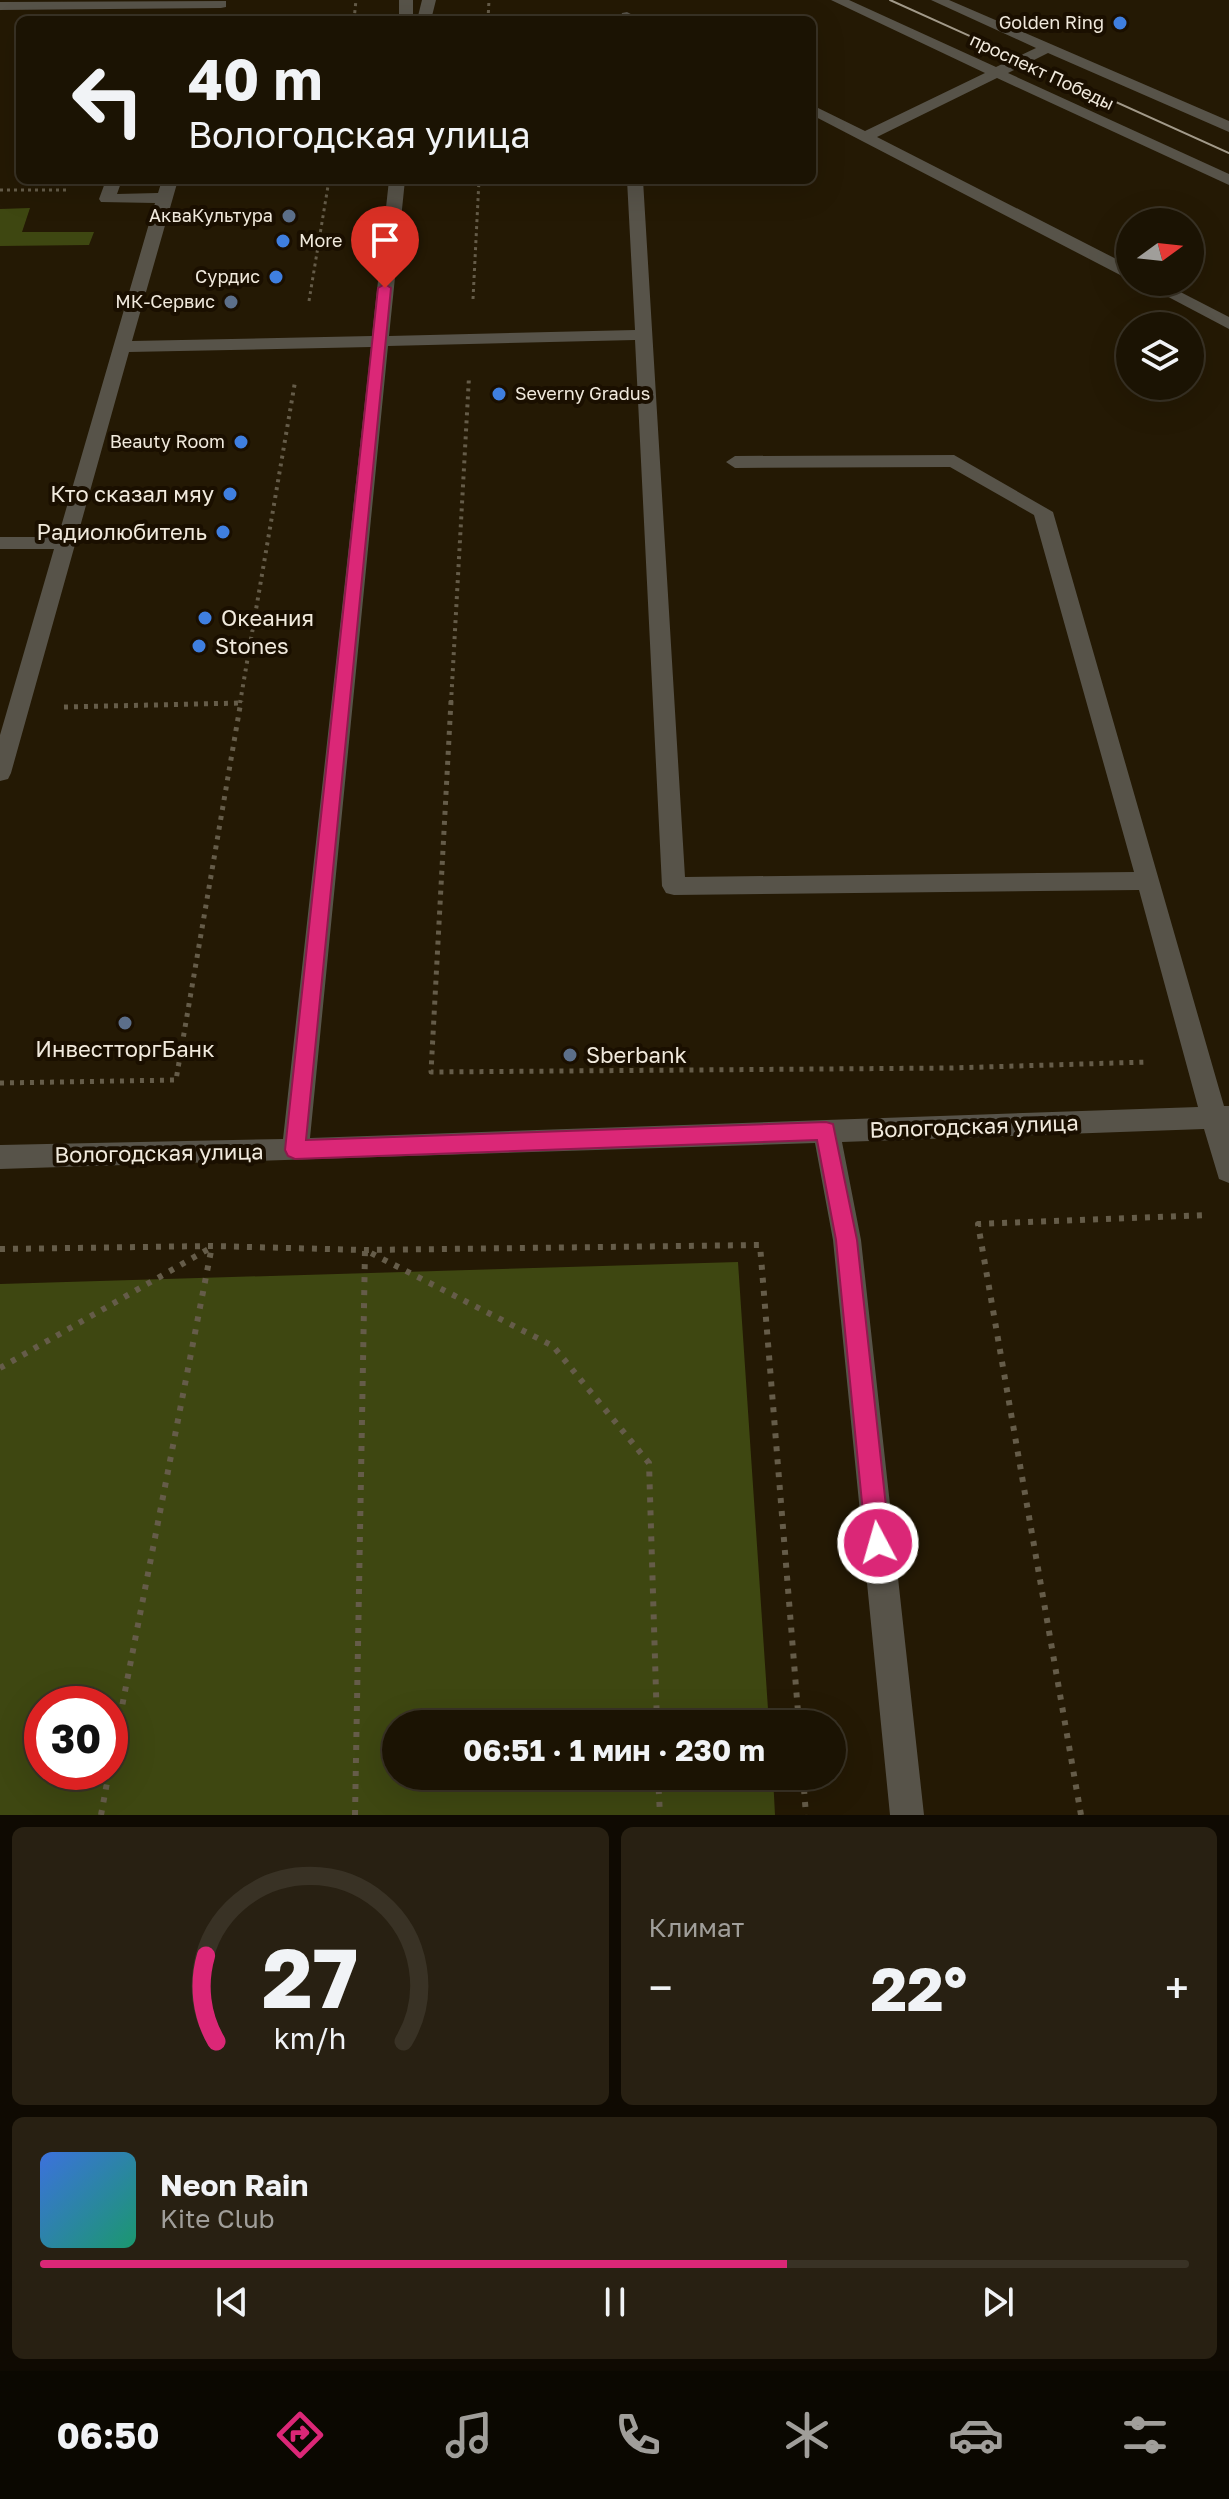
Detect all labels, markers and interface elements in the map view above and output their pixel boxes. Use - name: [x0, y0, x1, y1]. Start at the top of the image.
- place label: Golden Ring: [999, 11, 1104, 33]
- marker: Golden Ring: [1111, 14, 1129, 32]
- street label: проспект Победы: [967, 28, 1118, 114]
- text: 40 m: [188, 45, 322, 112]
- icon: left: [56, 48, 160, 152]
- text: Вологодская улица: [188, 113, 531, 156]
- place label: АкваКультура: [149, 204, 273, 226]
- pin: [351, 206, 419, 288]
- marker: АкваКультура: [280, 207, 298, 225]
- north arrow: [1116, 208, 1204, 296]
- map controls: [1116, 208, 1204, 400]
- icon: arrive: [363, 218, 407, 262]
- place label: More: [299, 229, 343, 251]
- marker: More: [274, 232, 292, 250]
- place label: Сурдис: [195, 265, 260, 287]
- marker: Сурдис: [267, 268, 285, 286]
- place label: МК-Сервис: [115, 290, 215, 312]
- marker: МК-Сервис: [222, 293, 240, 311]
- button: layers: [1116, 312, 1204, 400]
- place label: Severny Gradus: [515, 382, 650, 404]
- marker: Severny Gradus: [490, 385, 508, 403]
- place label: Beauty Room: [110, 430, 225, 452]
- marker: Beauty Room: [232, 433, 250, 451]
- place label: Кто сказал мяу: [50, 480, 214, 507]
- marker: Кто сказал мяу: [221, 485, 239, 503]
- place label: Радиолюбитель: [36, 518, 207, 545]
- marker: Радиолюбитель: [214, 523, 232, 541]
- place label: Океания: [221, 604, 314, 631]
- marker: Океания: [196, 609, 214, 627]
- place label: Stones: [215, 632, 289, 659]
- marker: Stones: [190, 637, 208, 655]
- marker: ИнвестторгБанк: [116, 1014, 134, 1032]
- place label: ИнвестторгБанк: [35, 1035, 215, 1062]
- place label: Sberbank: [586, 1041, 687, 1068]
- marker: Sberbank: [561, 1046, 579, 1064]
- street label: Вологодская улица: [869, 1108, 1079, 1143]
- street label: Вологодская улица: [54, 1137, 264, 1168]
- position arrow: [836, 1501, 920, 1585]
- speed limit sign: 30: [24, 1686, 128, 1790]
- text: 06:51 · 1 мин · 230 m: [463, 1732, 765, 1768]
- text: Климат: [649, 1912, 744, 1943]
- text: 27: [262, 1926, 358, 2026]
- text: 22°: [870, 1952, 967, 2024]
- text: −: [649, 1961, 673, 2014]
- text: +: [1165, 1961, 1189, 2014]
- text: km/h: [274, 2021, 347, 2055]
- text: Neon Rain: [160, 2167, 308, 2203]
- text: Kite Club: [160, 2203, 275, 2234]
- icon: previous: [210, 2280, 254, 2324]
- icon: pause: [593, 2280, 637, 2324]
- icon: next: [976, 2280, 1020, 2324]
- icon: directions: [272, 2407, 328, 2463]
- icon: music: [441, 2407, 497, 2463]
- icon: phone: [610, 2407, 666, 2463]
- icon: climate: [779, 2407, 835, 2463]
- icon: car: [948, 2407, 1004, 2463]
- icon: filters: [1117, 2407, 1173, 2463]
- text: 06:50: [56, 2414, 160, 2457]

